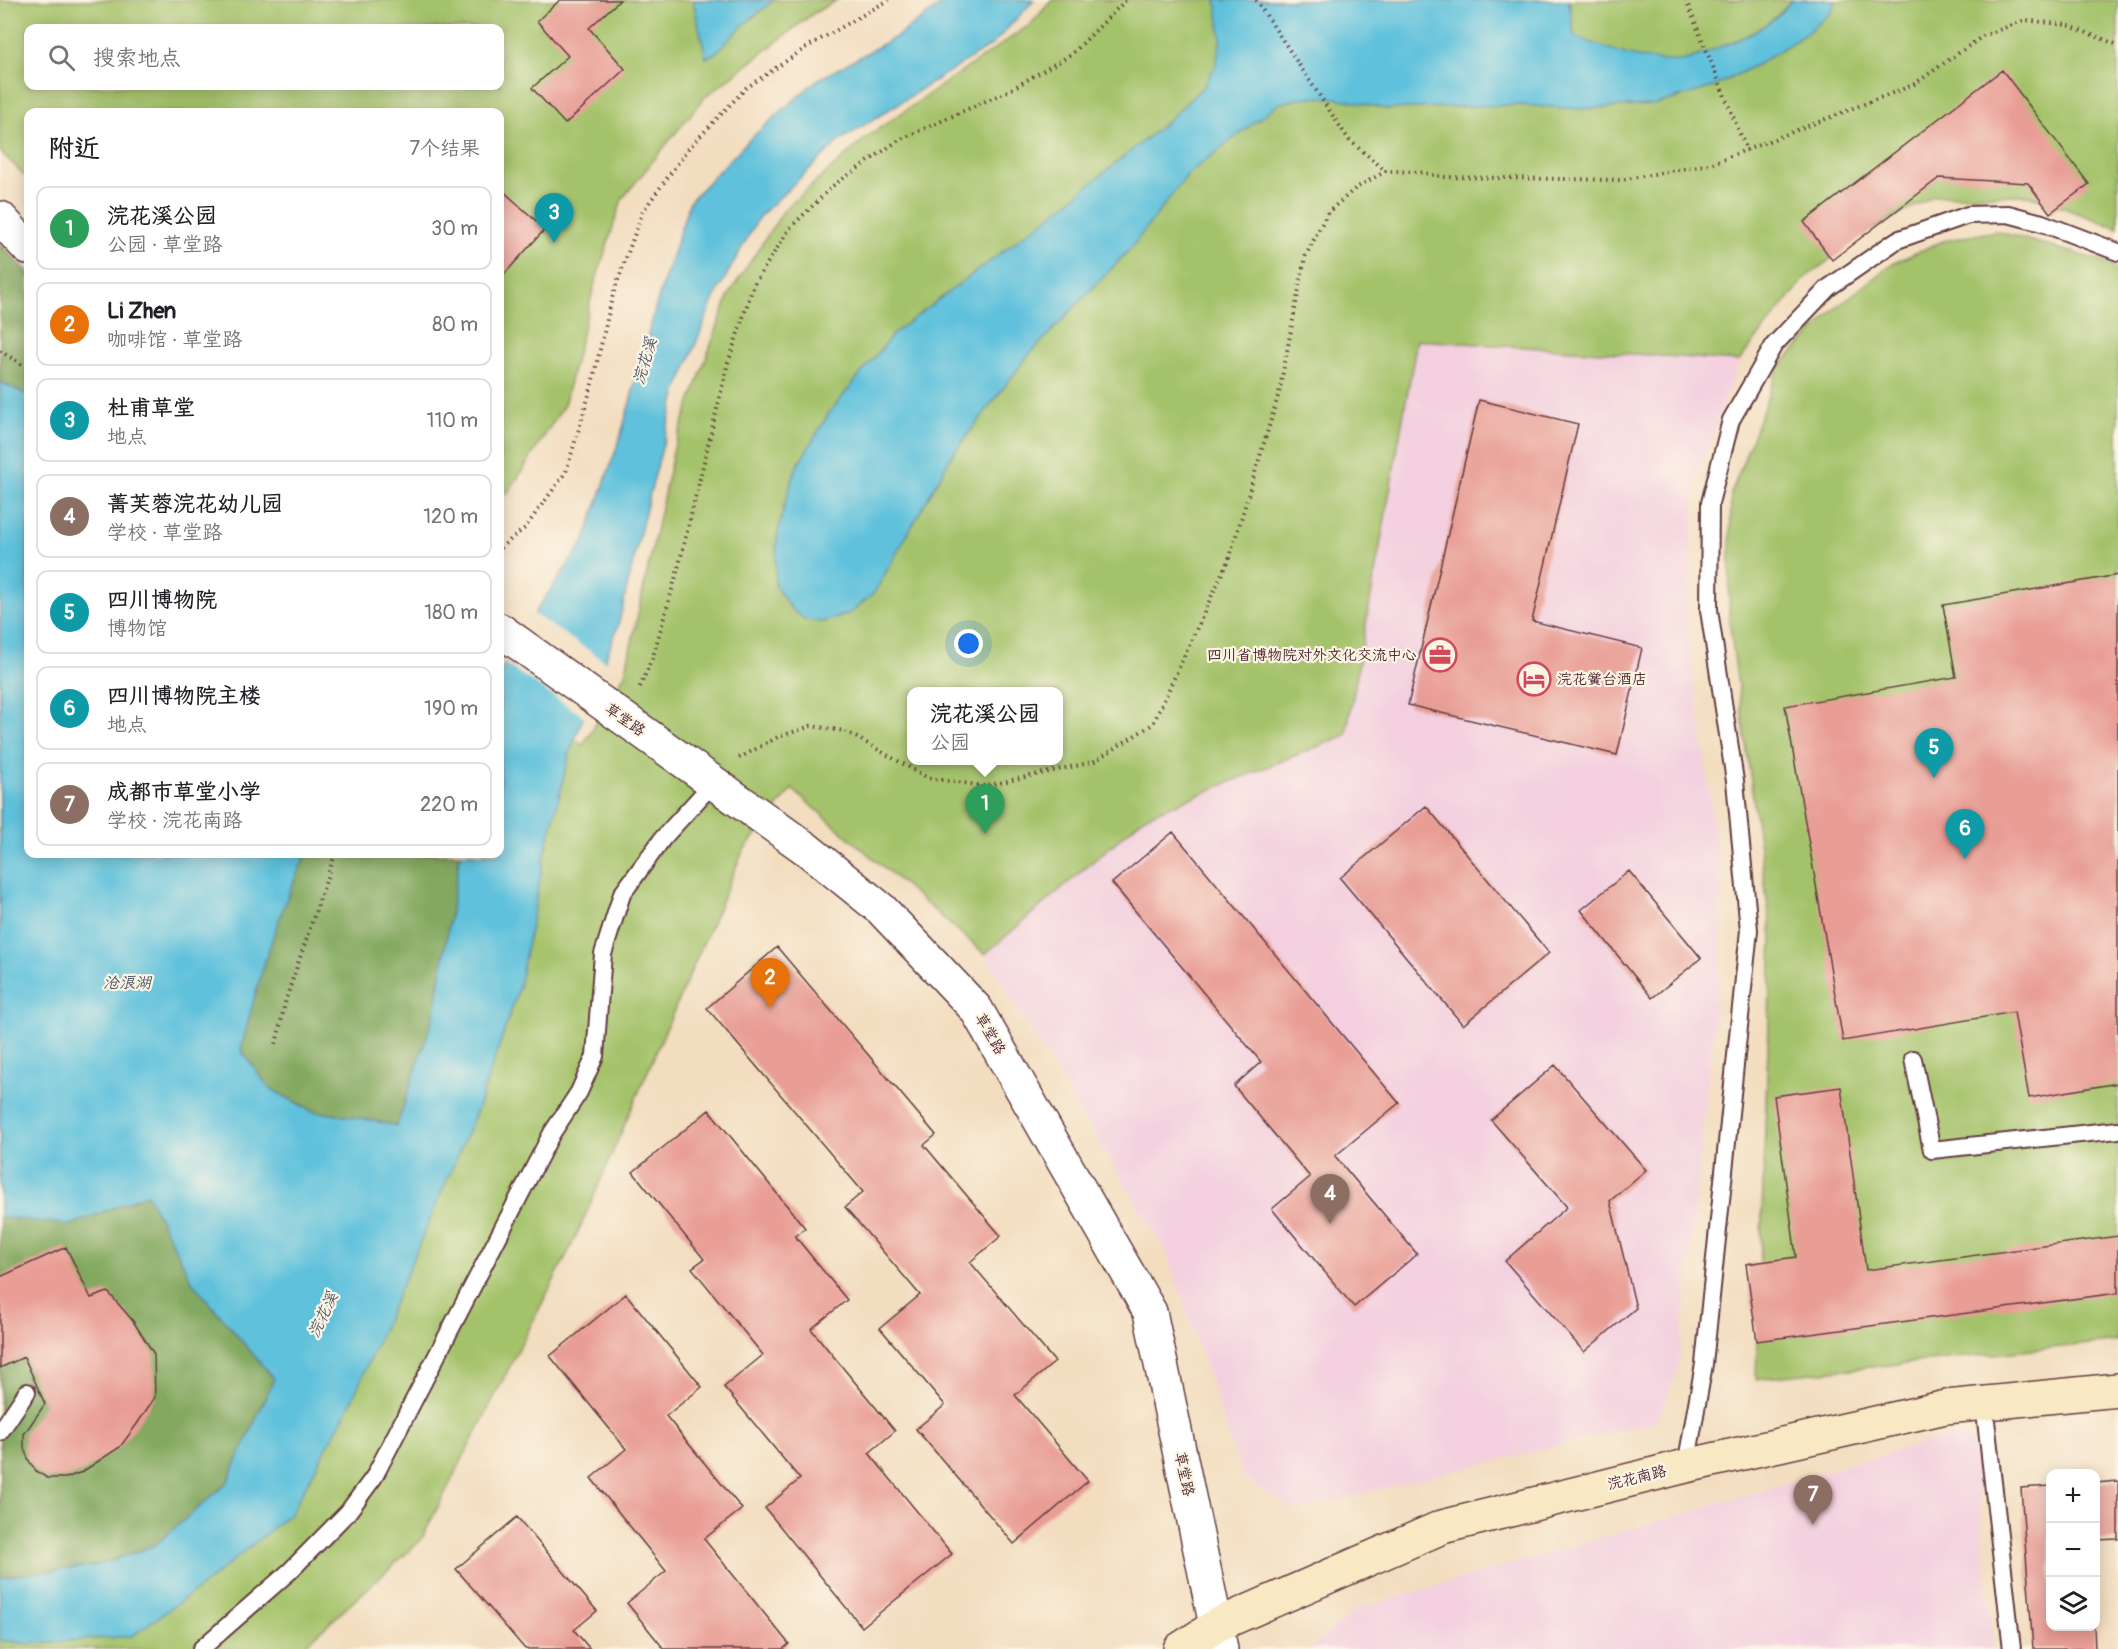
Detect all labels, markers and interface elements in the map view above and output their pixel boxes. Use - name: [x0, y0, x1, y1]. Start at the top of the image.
- search box: [24, 24, 504, 90]
- icon: search: [45, 41, 78, 74]
- text: 搜索地点: [93, 44, 181, 72]
- text: 附近: [48, 133, 100, 165]
- text: 7个结果: [409, 136, 480, 161]
- pin: 3: [534, 194, 574, 243]
- text: 浣花溪公园: [107, 202, 217, 230]
- text: 1: [66, 216, 73, 241]
- text: 30 m: [431, 216, 478, 241]
- text: 公园 · 草堂路: [107, 232, 222, 257]
- text: Li Zhen: [107, 297, 176, 325]
- text: 2: [64, 312, 75, 337]
- text: 80 m: [432, 312, 478, 337]
- text: 咖啡馆 · 草堂路: [107, 327, 242, 352]
- water label: 浣花溪: [629, 334, 662, 387]
- text: 杜甫草堂: [107, 394, 195, 422]
- text: 3: [64, 408, 75, 433]
- text: 110 m: [427, 408, 478, 433]
- text: 地点: [107, 424, 147, 449]
- text: 菁芙蓉浣花幼儿园: [107, 490, 283, 518]
- text: 4: [64, 504, 75, 529]
- text: 120 m: [423, 504, 478, 529]
- text: 学校 · 草堂路: [107, 520, 222, 545]
- text: 四川博物院: [107, 586, 217, 614]
- text: 5: [64, 600, 75, 625]
- text: 180 m: [424, 600, 478, 625]
- text: 博物馆: [107, 616, 167, 641]
- your location: [954, 629, 983, 658]
- office icon: 四川省博物院对外文化交流中心: [1422, 637, 1458, 673]
- place label: 四川省博物院对外文化交流中心: [1207, 646, 1417, 665]
- hotel icon: 浣花黉台酒店: [1516, 661, 1552, 697]
- place label: 浣花黉台酒店: [1557, 670, 1647, 689]
- text: 四川博物院主楼: [107, 682, 261, 710]
- popup: [907, 687, 1063, 765]
- text: 6: [64, 696, 75, 721]
- text: 190 m: [424, 696, 478, 721]
- street label: 草堂路: [601, 699, 649, 741]
- text: 浣花溪公园: [930, 700, 1040, 728]
- text: 地点: [107, 712, 147, 737]
- pin: 5: [1914, 728, 1954, 778]
- text: 公园: [930, 730, 970, 755]
- text: 成都市草堂小学: [107, 778, 261, 806]
- pin: 1: [966, 784, 1004, 834]
- text: 7: [64, 792, 75, 817]
- text: 220 m: [420, 792, 478, 817]
- text: 学校 · 浣花南路: [107, 808, 242, 833]
- pin: 6: [1946, 810, 1984, 859]
- pin: 2: [750, 958, 790, 1008]
- water label: 沧浪湖: [103, 973, 153, 993]
- street label: 草堂路: [971, 1010, 1009, 1058]
- pin: 4: [1310, 1174, 1350, 1224]
- water label: 浣花溪: [304, 1288, 343, 1341]
- street label: 草堂路: [1170, 1450, 1198, 1498]
- street label: 浣花南路: [1606, 1462, 1668, 1494]
- map controls: [2046, 1469, 2100, 1631]
- button: +: [2046, 1469, 2100, 1523]
- pin: 7: [1794, 1476, 1832, 1525]
- button: −: [2046, 1523, 2100, 1577]
- button: layers: [2046, 1577, 2100, 1631]

